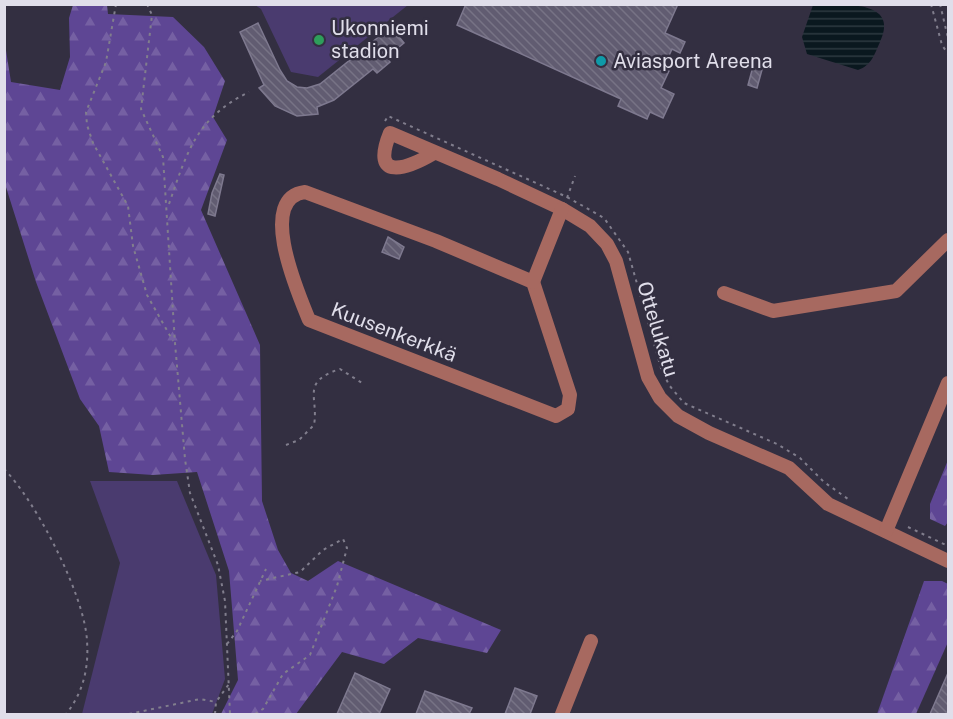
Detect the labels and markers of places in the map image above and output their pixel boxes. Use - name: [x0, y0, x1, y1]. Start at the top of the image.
- place label: Ukonniemi stadion: [331, 16, 429, 63]
- marker: Ukonniemi stadion: [312, 33, 326, 47]
- place label: Aviasport Areena: [613, 49, 773, 73]
- marker: Aviasport Areena: [594, 54, 608, 68]

